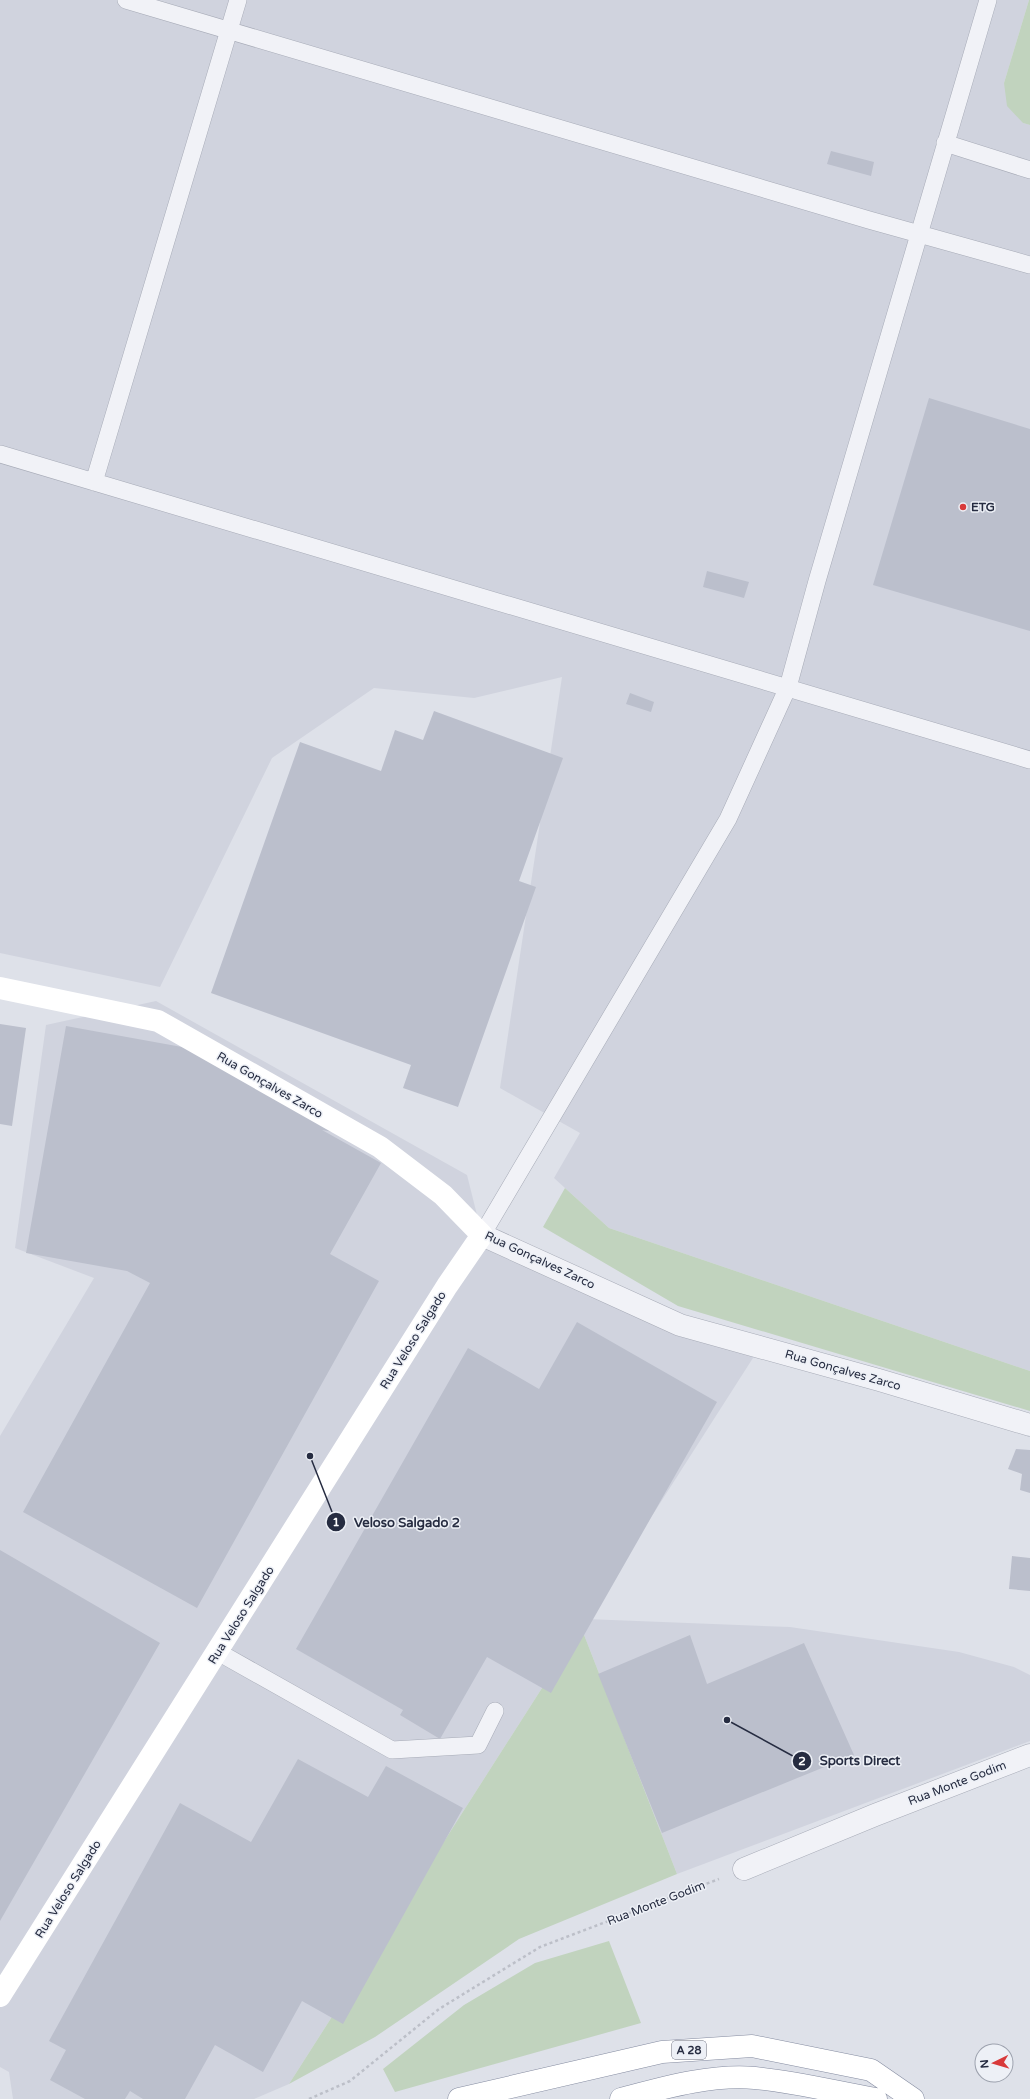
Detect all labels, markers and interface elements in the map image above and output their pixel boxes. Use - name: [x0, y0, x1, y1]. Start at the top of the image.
- place label: ETG: [971, 500, 995, 514]
- marker: ETG: [958, 502, 968, 512]
- street label: Rua Gonçalves Zarco: [215, 1049, 325, 1121]
- street label: Rua Gonçalves Zarco: [483, 1228, 597, 1292]
- street label: Rua Veloso Salgado: [377, 1288, 449, 1392]
- street label: Rua Gonçalves Zarco: [783, 1347, 903, 1393]
- callout: Veloso Salgado 2: [326, 1510, 468, 1535]
- text: 1: [332, 1515, 340, 1529]
- text: Veloso Salgado 2: [354, 1515, 460, 1531]
- street label: Rua Veloso Salgado: [205, 1563, 277, 1667]
- callout: Sports Direct: [792, 1748, 908, 1773]
- text: Sports Direct: [820, 1753, 900, 1769]
- text: 2: [798, 1754, 806, 1768]
- street label: Rua Monte Godim: [906, 1758, 1008, 1808]
- street label: Rua Veloso Salgado: [32, 1837, 104, 1941]
- street label: Rua Monte Godim: [605, 1878, 707, 1928]
- road number: A 28: [672, 2041, 706, 2059]
- north arrow: [974, 2043, 1014, 2083]
- text: N: [978, 2059, 991, 2069]

